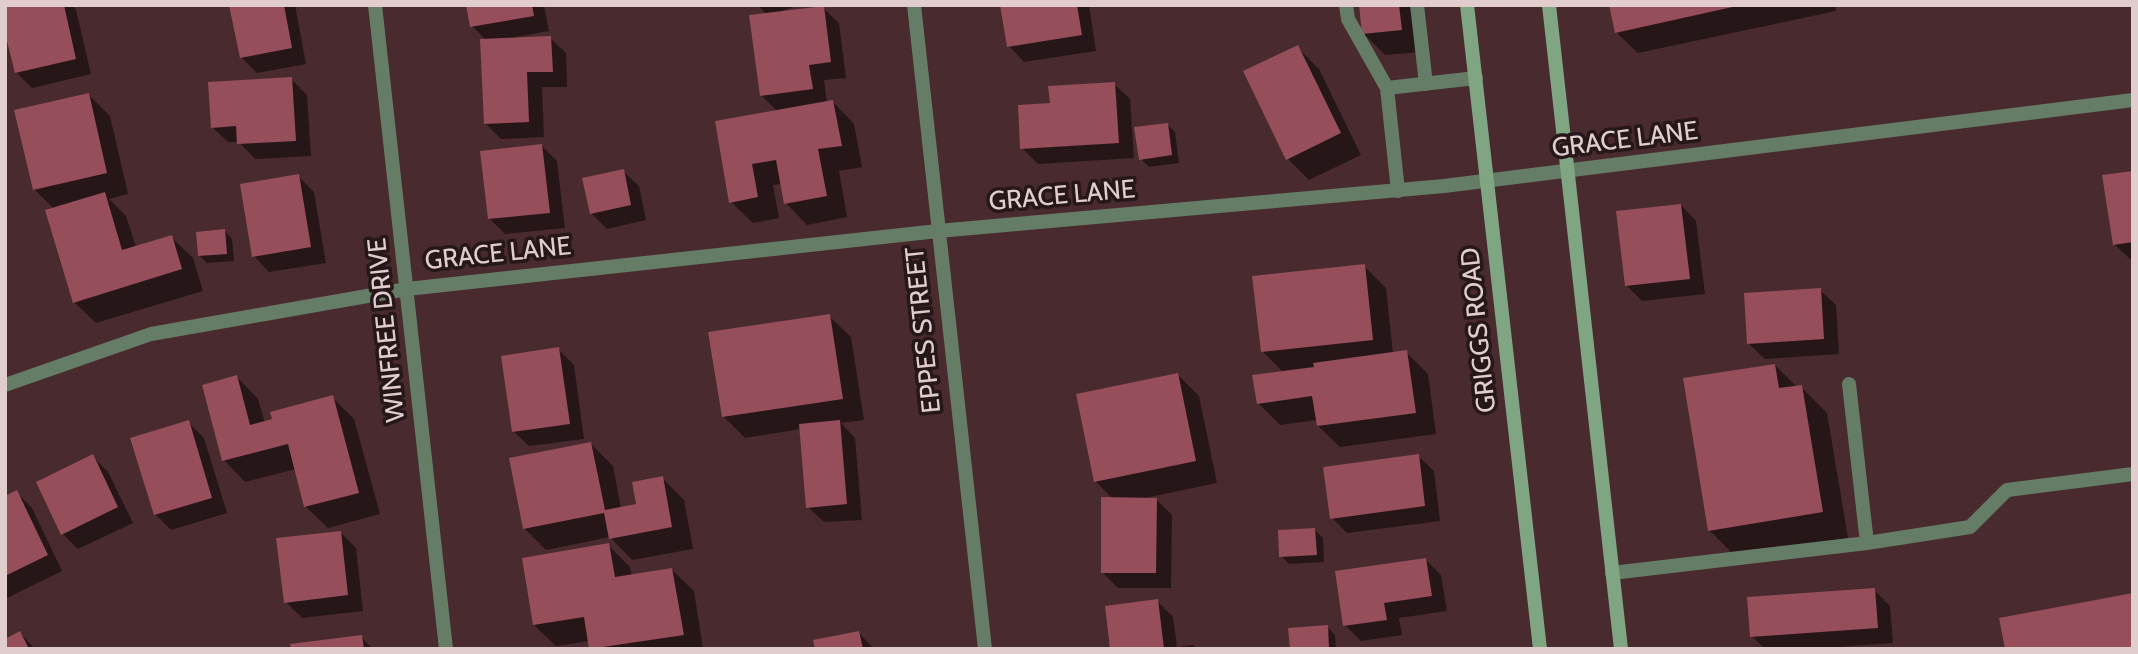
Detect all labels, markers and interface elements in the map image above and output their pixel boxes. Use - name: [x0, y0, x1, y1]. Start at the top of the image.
- street label: GRACE LANE: [1550, 116, 1700, 164]
- street label: GRACE LANE: [987, 174, 1137, 218]
- street label: GRACE LANE: [423, 231, 573, 277]
- street label: WINFREE DRIVE: [362, 236, 412, 424]
- street label: EPPES STREET: [900, 245, 948, 415]
- street label: GRIGGS ROAD: [1455, 246, 1503, 414]

